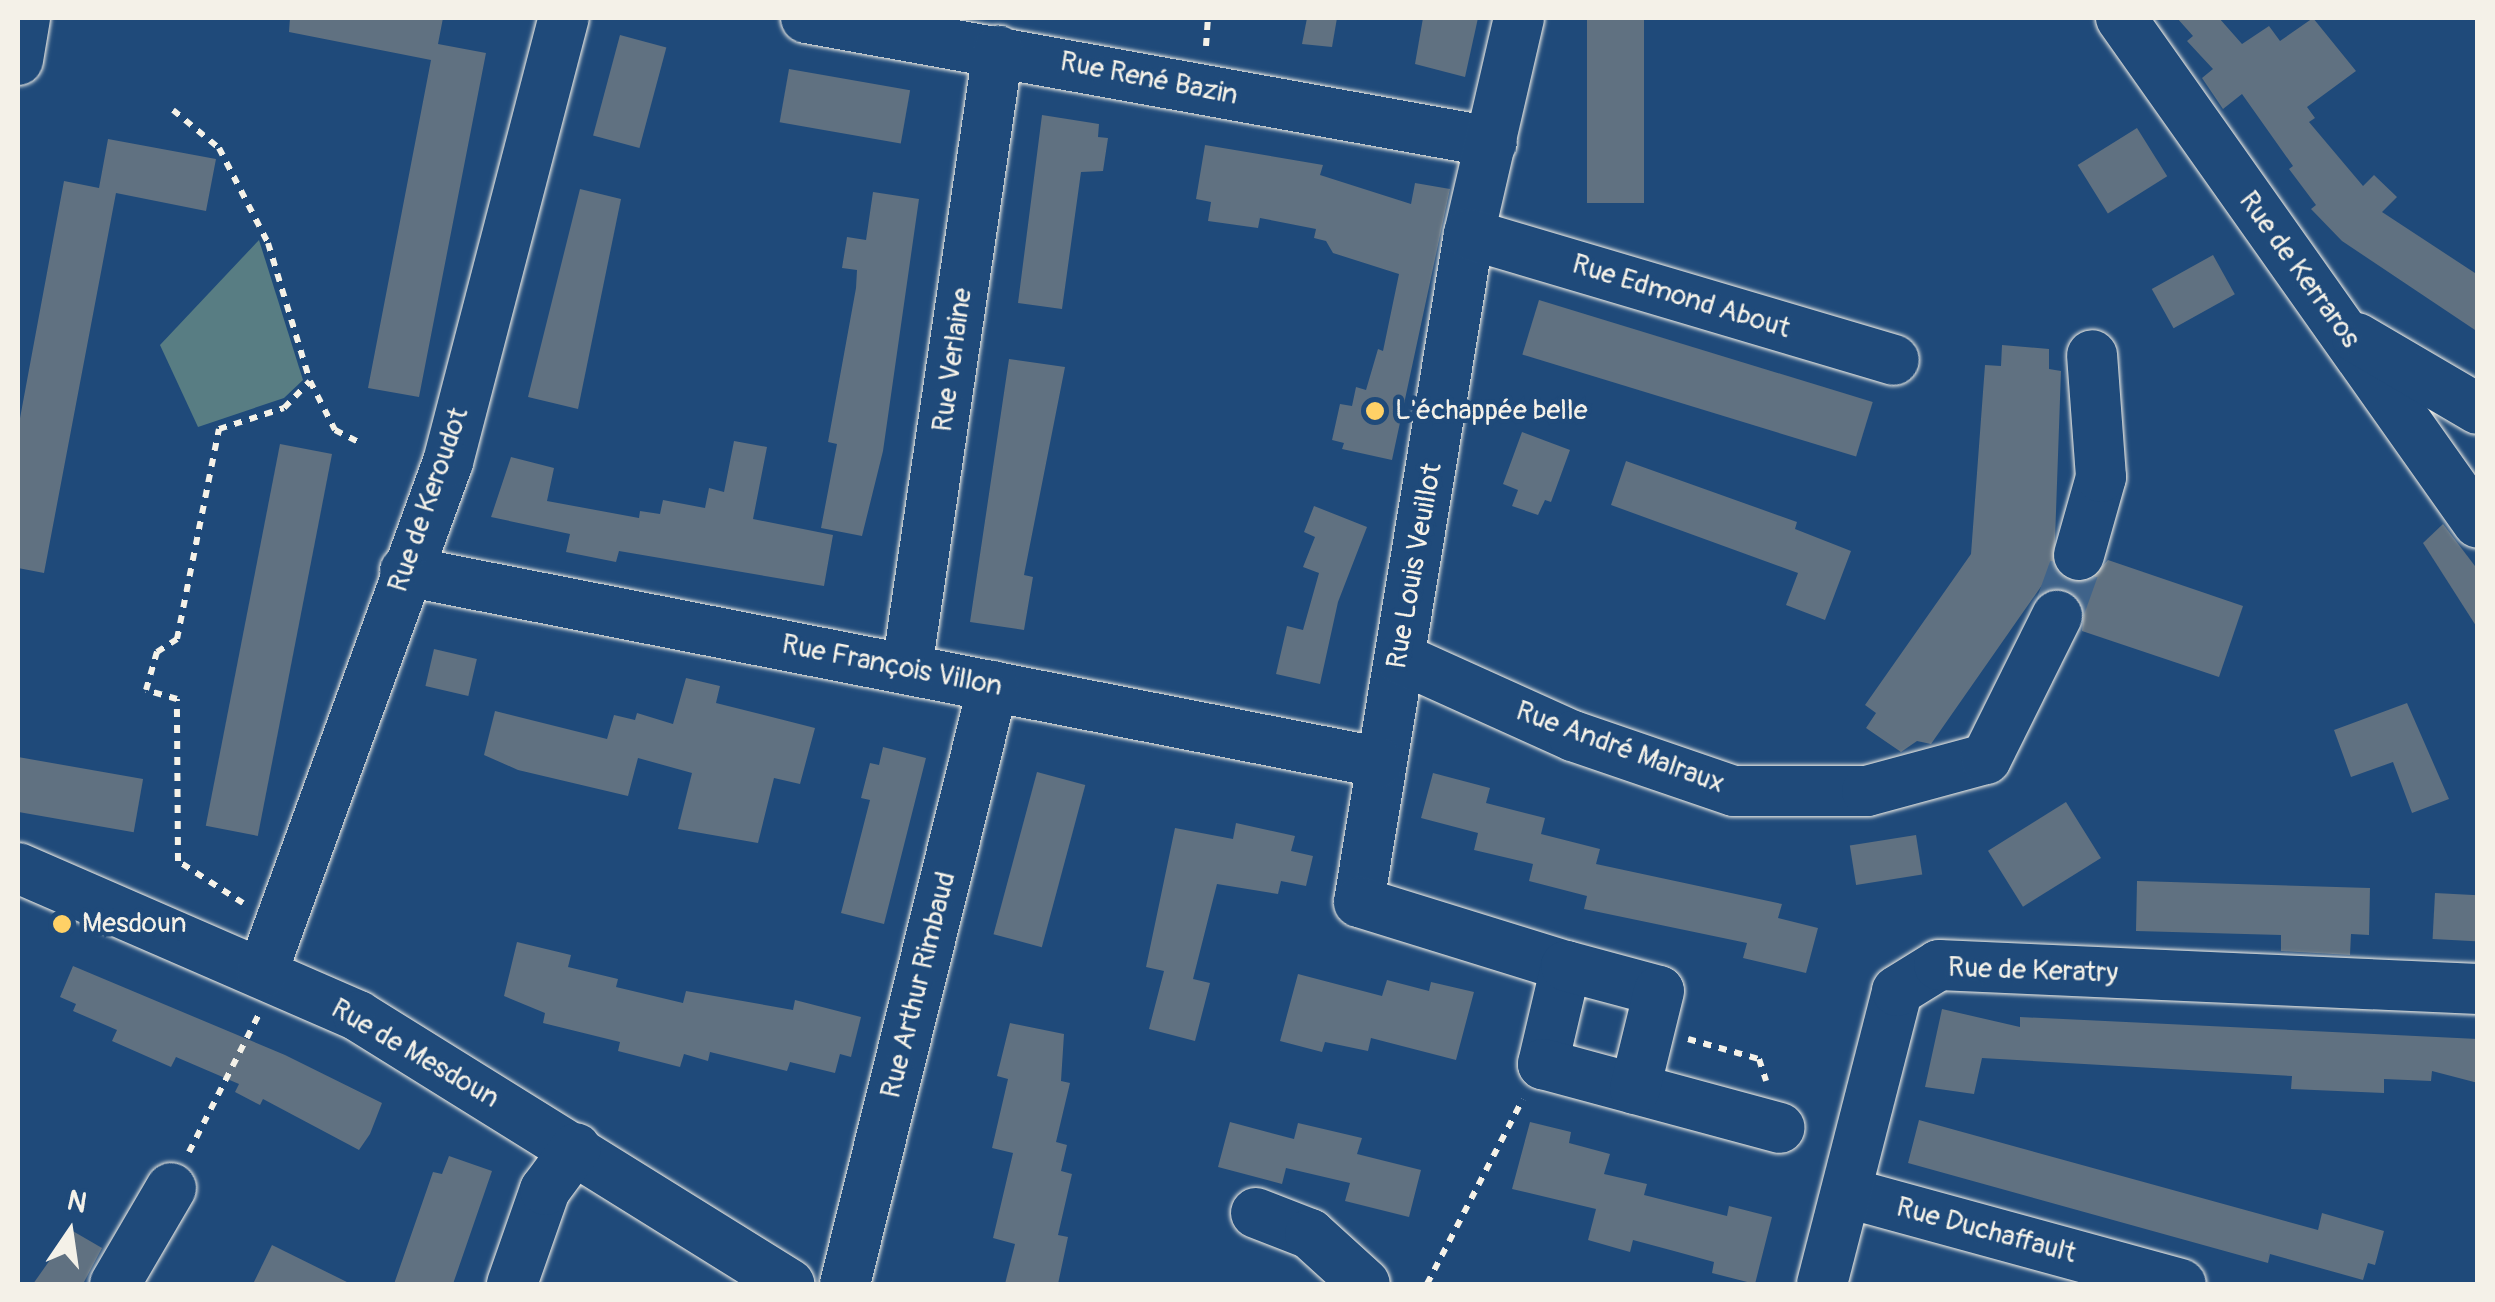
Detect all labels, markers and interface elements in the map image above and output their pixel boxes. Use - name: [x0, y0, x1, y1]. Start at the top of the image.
- street label: Rue René Bazin: [1057, 45, 1241, 113]
- street label: Rue de Kerraros: [2231, 185, 2367, 355]
- street label: Rue Edmond About: [1568, 248, 1794, 346]
- street label: Rue Verlaine: [926, 286, 980, 434]
- place label: L'échappée belle: [1395, 394, 1587, 428]
- marker: L'échappée belle: [1364, 400, 1386, 422]
- street label: Rue de Keroudot: [382, 403, 476, 597]
- street label: Rue Louis Veuillot: [1380, 461, 1450, 671]
- street label: Rue François Villon: [779, 628, 1005, 704]
- street label: Rue André Malraux: [1511, 695, 1729, 801]
- street label: Rue Arthur Rimbaud: [875, 868, 963, 1102]
- place label: Mesdoun: [82, 907, 187, 941]
- marker: Mesdoun: [51, 913, 73, 935]
- street label: Rue de Keratry: [1947, 951, 2119, 991]
- street label: Rue de Mesdoun: [325, 992, 505, 1116]
- north arrow: [20, 1182, 120, 1282]
- text: N: [64, 1183, 90, 1221]
- street label: Rue Duchaffault: [1893, 1191, 2079, 1271]

